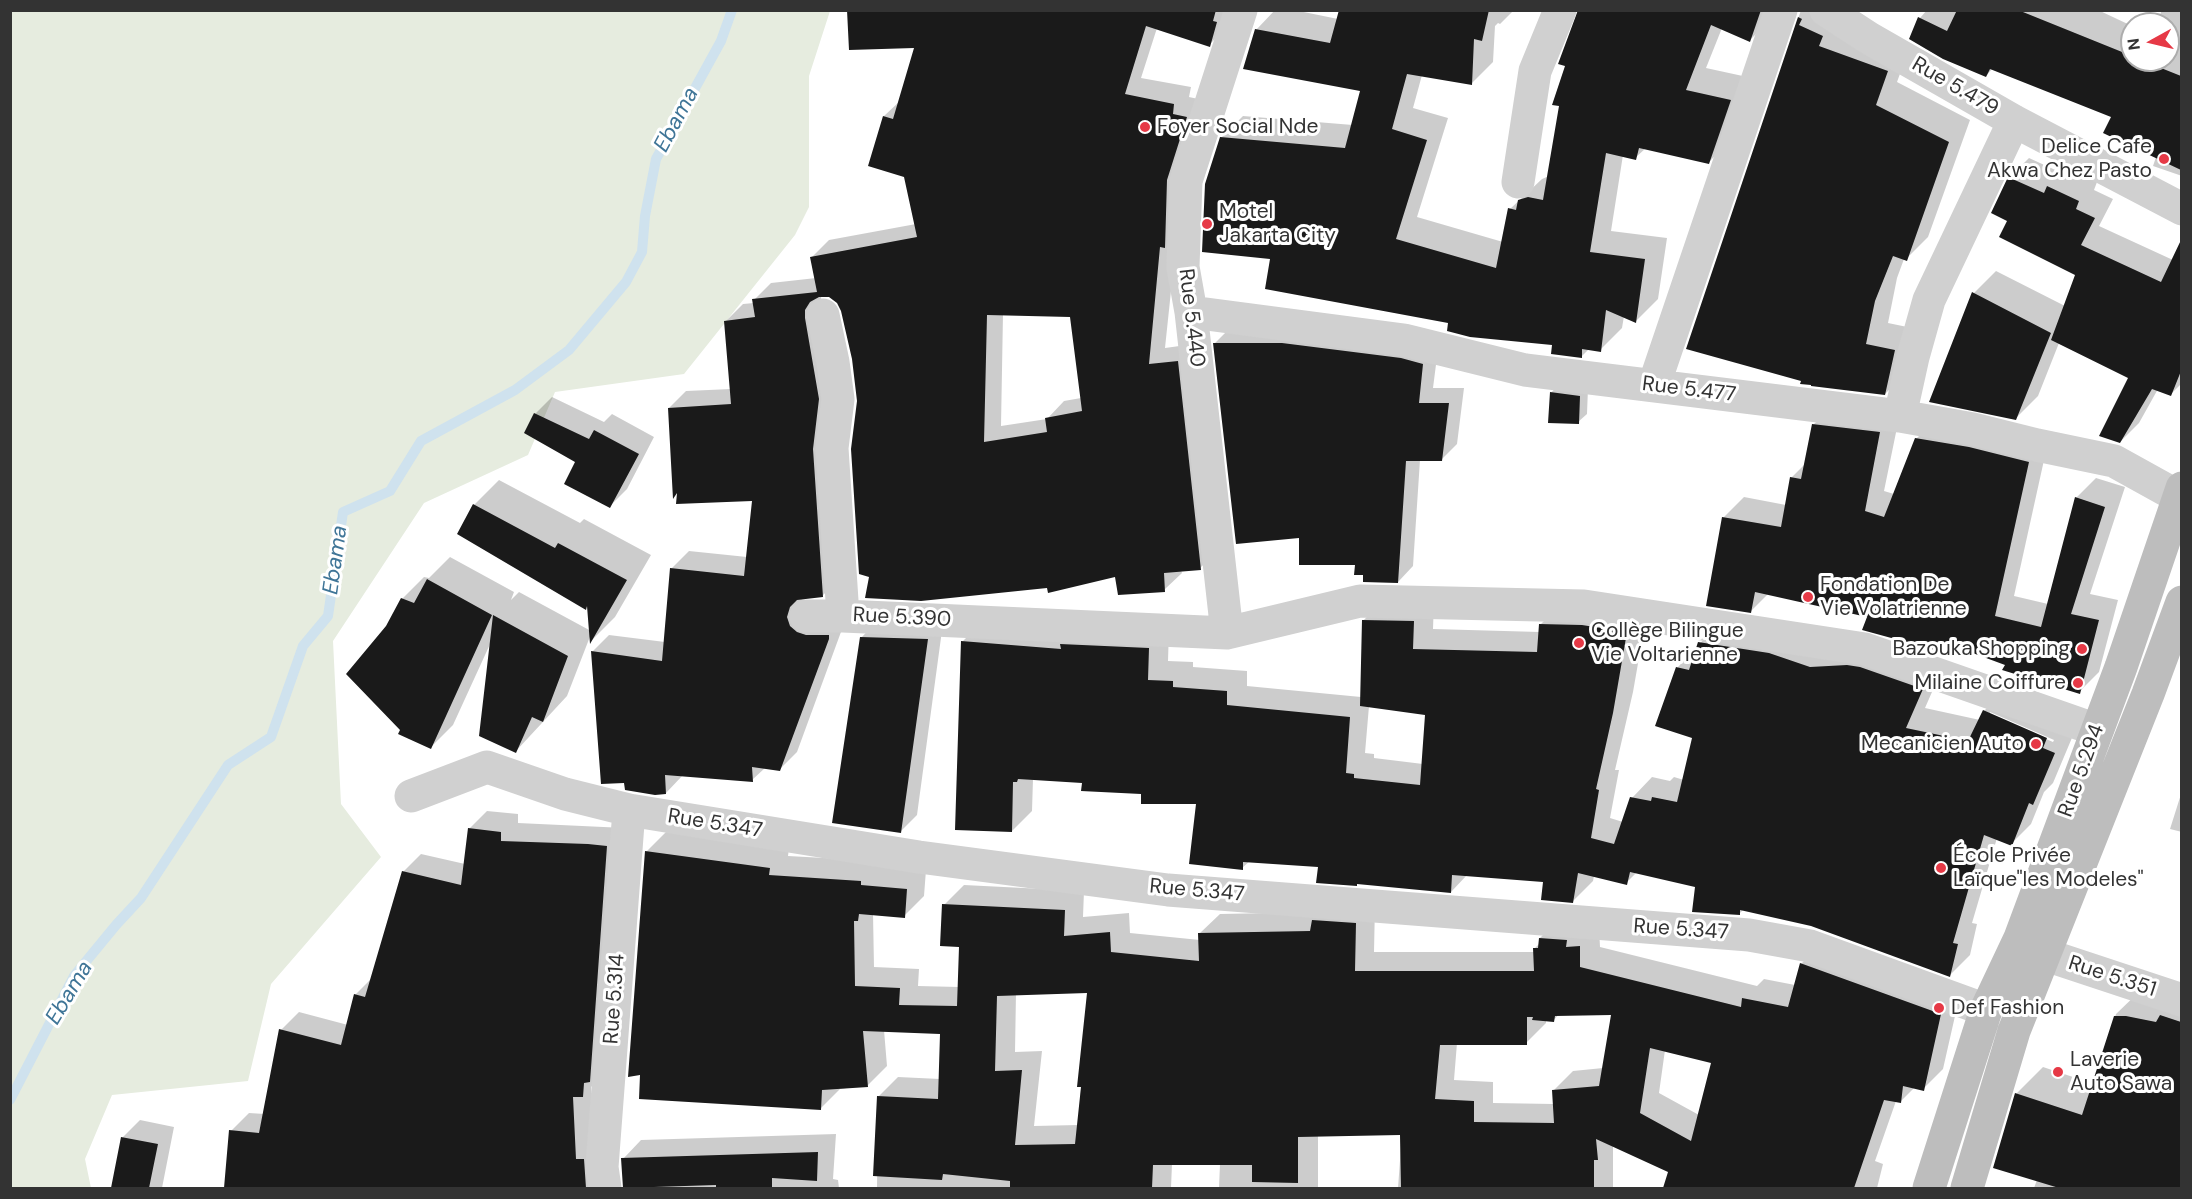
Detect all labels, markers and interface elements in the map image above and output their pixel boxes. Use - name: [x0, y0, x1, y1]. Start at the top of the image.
- north arrow: [2120, 12, 2180, 72]
- text: N: [2122, 37, 2145, 52]
- street label: Rue 5.479: [1907, 52, 2003, 122]
- water label: Ebama: [649, 83, 705, 157]
- place label: Foyer Social Nde: [1157, 114, 1318, 140]
- marker: Foyer Social Nde: [1138, 120, 1152, 134]
- place label: Delice Cafe Akwa Chez Pasto: [1987, 134, 2152, 184]
- marker: Delice Cafe Akwa Chez Pasto: [2157, 152, 2171, 166]
- place label: Motel Jakarta City: [1219, 199, 1336, 249]
- marker: Motel Jakarta City: [1200, 217, 1214, 231]
- street label: Rue 5.440: [1172, 267, 1210, 369]
- street label: Rue 5.477: [1641, 372, 1737, 408]
- water label: Ebama: [318, 524, 354, 596]
- place label: Fondation De Vie Volatrienne: [1820, 572, 1967, 622]
- marker: Fondation De Vie Volatrienne: [1801, 590, 1815, 604]
- street label: Rue 5.390: [852, 603, 952, 633]
- place label: Collège Bilingue Vie Voltarienne: [1591, 618, 1744, 668]
- marker: Collège Bilingue Vie Voltarienne: [1572, 636, 1586, 650]
- place label: Bazouka Shopping: [1892, 636, 2070, 662]
- marker: Bazouka Shopping: [2075, 642, 2089, 656]
- place label: Milaine Coiffure: [1914, 670, 2066, 696]
- marker: Milaine Coiffure: [2071, 676, 2085, 690]
- street label: Rue 5.294: [2054, 721, 2110, 821]
- place label: Mecanicien Auto: [1861, 731, 2024, 757]
- marker: Mecanicien Auto: [2029, 737, 2043, 751]
- street label: Rue 5.347: [666, 804, 764, 844]
- place label: École Privée Laïque"les Modeles": [1953, 843, 2144, 893]
- marker: École Privée Laïque"les Modeles": [1934, 861, 1948, 875]
- street label: Rue 5.347: [1148, 874, 1246, 908]
- street label: Rue 5.347: [1633, 914, 1729, 946]
- street label: Rue 5.351: [2065, 951, 2159, 1003]
- street label: Rue 5.314: [599, 953, 631, 1045]
- water label: Ebama: [41, 956, 99, 1030]
- place label: Def Fashion: [1951, 995, 2064, 1021]
- marker: Def Fashion: [1932, 1001, 1946, 1015]
- place label: Laverie Auto Sawa: [2070, 1047, 2172, 1097]
- marker: Laverie Auto Sawa: [2051, 1065, 2065, 1079]

